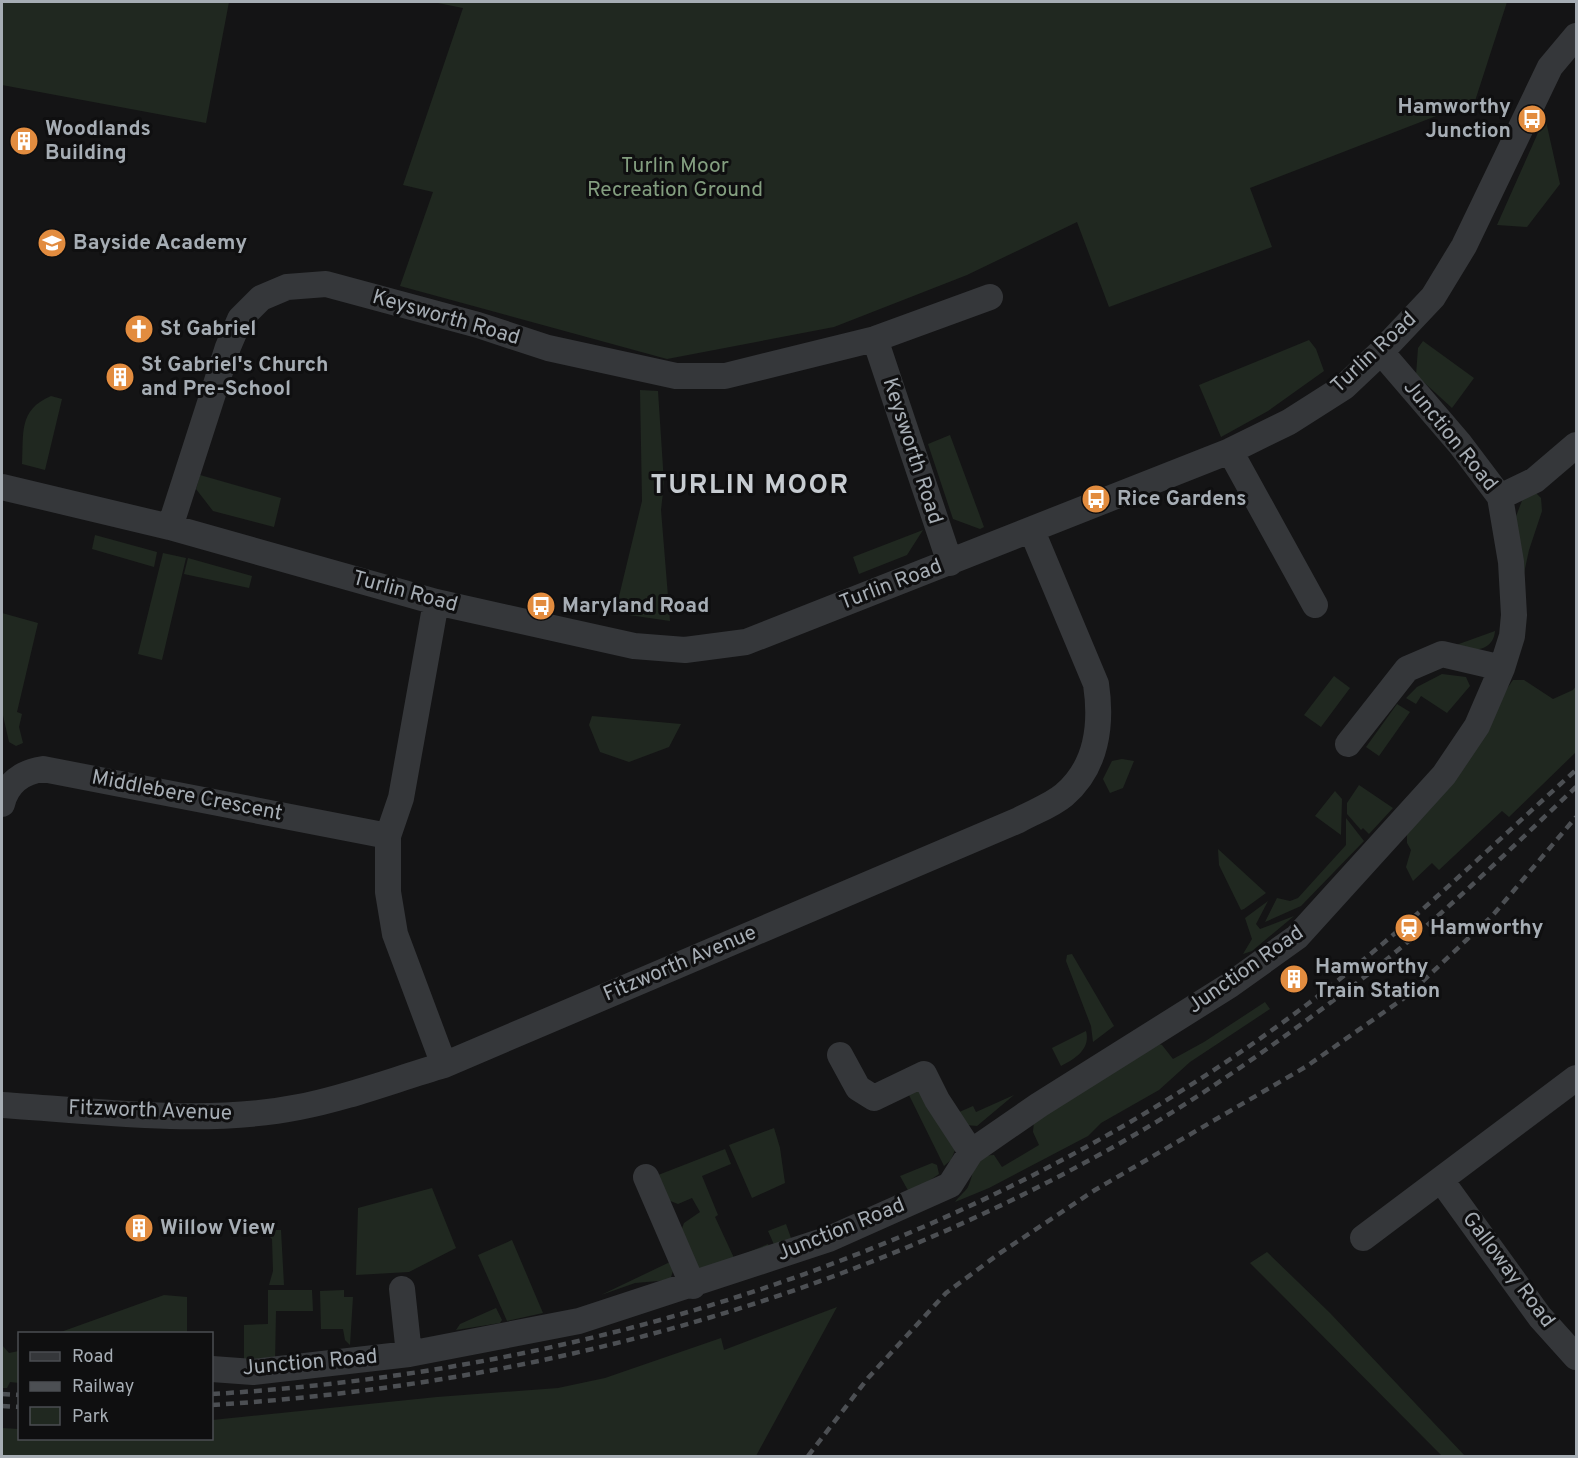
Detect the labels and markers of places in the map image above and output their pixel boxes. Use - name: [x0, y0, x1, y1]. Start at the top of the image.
- place label: Hamworthy Junction: [1398, 94, 1511, 145]
- bus stop icon: Hamworthy Junction: [1516, 103, 1548, 135]
- place label: Woodlands Building: [45, 116, 151, 167]
- building icon: Woodlands Building: [8, 125, 40, 157]
- school or university icon: Bayside Academy: [36, 227, 68, 259]
- place label: Bayside Academy: [73, 230, 247, 257]
- church icon: St Gabriel: [123, 313, 155, 345]
- place label: St Gabriel: [160, 316, 256, 343]
- place label: St Gabriel's Church and Pre-School: [141, 352, 329, 403]
- building icon: St Gabriel's Church and Pre-School: [104, 361, 136, 393]
- bus stop icon: Rice Gardens: [1080, 483, 1112, 515]
- place label: Rice Gardens: [1117, 486, 1247, 513]
- bus stop icon: Maryland Road: [525, 590, 557, 622]
- place label: Maryland Road: [562, 593, 709, 620]
- station icon: Hamworthy: [1393, 912, 1425, 944]
- place label: Hamworthy: [1430, 915, 1544, 942]
- place label: Hamworthy Train Station: [1315, 954, 1440, 1005]
- building icon: Hamworthy Train Station: [1278, 963, 1310, 995]
- building icon: Willow View: [123, 1212, 155, 1244]
- place label: Willow View: [160, 1215, 275, 1242]

